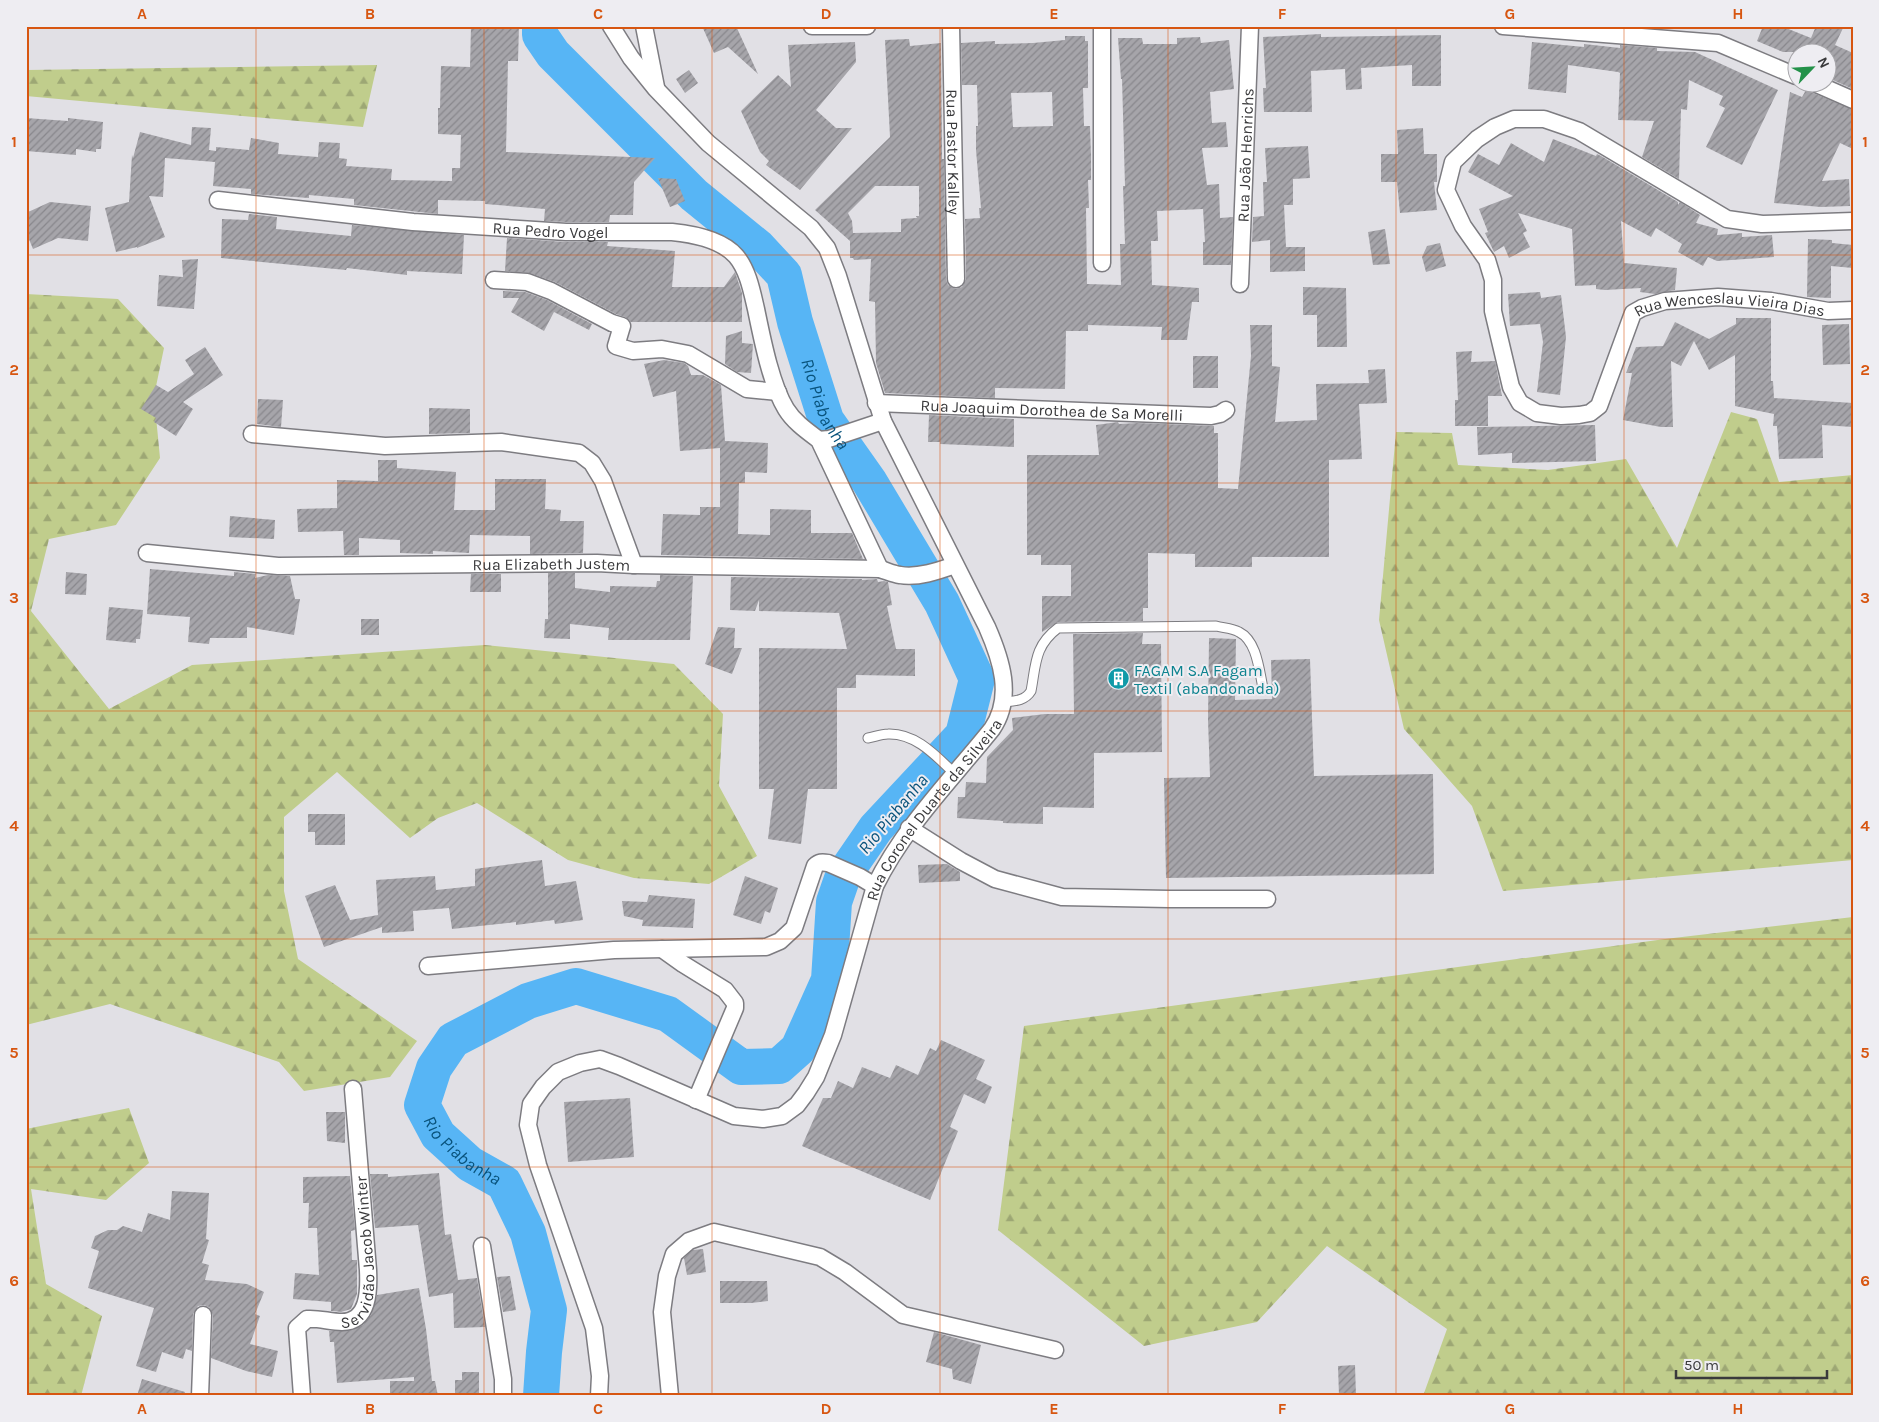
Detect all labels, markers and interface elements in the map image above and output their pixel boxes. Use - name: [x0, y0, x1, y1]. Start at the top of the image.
- text: A: [137, 4, 147, 23]
- text: B: [365, 4, 375, 23]
- text: C: [593, 4, 603, 23]
- text: D: [821, 4, 832, 23]
- text: E: [1049, 4, 1059, 23]
- text: F: [1278, 4, 1287, 23]
- text: G: [1505, 4, 1515, 23]
- text: H: [1732, 4, 1744, 23]
- north arrow: [1786, 42, 1836, 92]
- text: N: [1814, 55, 1833, 71]
- street label: Rua João Henrichs: [1233, 88, 1258, 223]
- street label: Rua Pastor Kalley: [942, 89, 964, 216]
- text: 1: [11, 132, 17, 151]
- text: 1: [1862, 132, 1868, 151]
- street label: Rua Pedro Vogel: [492, 218, 608, 242]
- street label: Rua Wenceslau Vieira Dias: [1630, 288, 1826, 321]
- water label: Rio Piabanha: [796, 356, 854, 454]
- text: 2: [9, 360, 19, 379]
- text: 2: [1860, 360, 1870, 379]
- street label: Rua Joaquim Dorothea de Sa Morelli: [920, 396, 1184, 425]
- street label: Rua Elizabeth Justem: [472, 554, 631, 575]
- text: 3: [9, 588, 19, 607]
- text: 3: [1860, 588, 1870, 607]
- place label: FAGAM S.A Fagam Textil (abandonada): [1134, 661, 1279, 698]
- building icon: FAGAM S.A Fagam Textil (abandonada): [1106, 667, 1130, 691]
- street label: Rua Coronel Duarte da Silveira: [862, 716, 1006, 903]
- water label: Rio Piabanha: [853, 770, 933, 858]
- text: 4: [9, 816, 19, 835]
- text: 4: [1860, 816, 1870, 835]
- text: 5: [9, 1043, 19, 1062]
- text: 5: [1860, 1043, 1870, 1062]
- water label: Rio Piabanha: [419, 1112, 505, 1190]
- street label: Servidão Jacob Winter: [340, 1175, 378, 1332]
- text: 6: [9, 1271, 19, 1290]
- text: 6: [1860, 1271, 1870, 1290]
- scale bar: [1676, 1347, 1828, 1379]
- text: 50 m: [1684, 1356, 1719, 1374]
- text: A: [137, 1399, 147, 1418]
- text: B: [365, 1399, 375, 1418]
- text: C: [593, 1399, 603, 1418]
- text: D: [821, 1399, 832, 1418]
- text: E: [1049, 1399, 1059, 1418]
- text: F: [1278, 1399, 1287, 1418]
- text: G: [1505, 1399, 1515, 1418]
- text: H: [1732, 1399, 1744, 1418]

